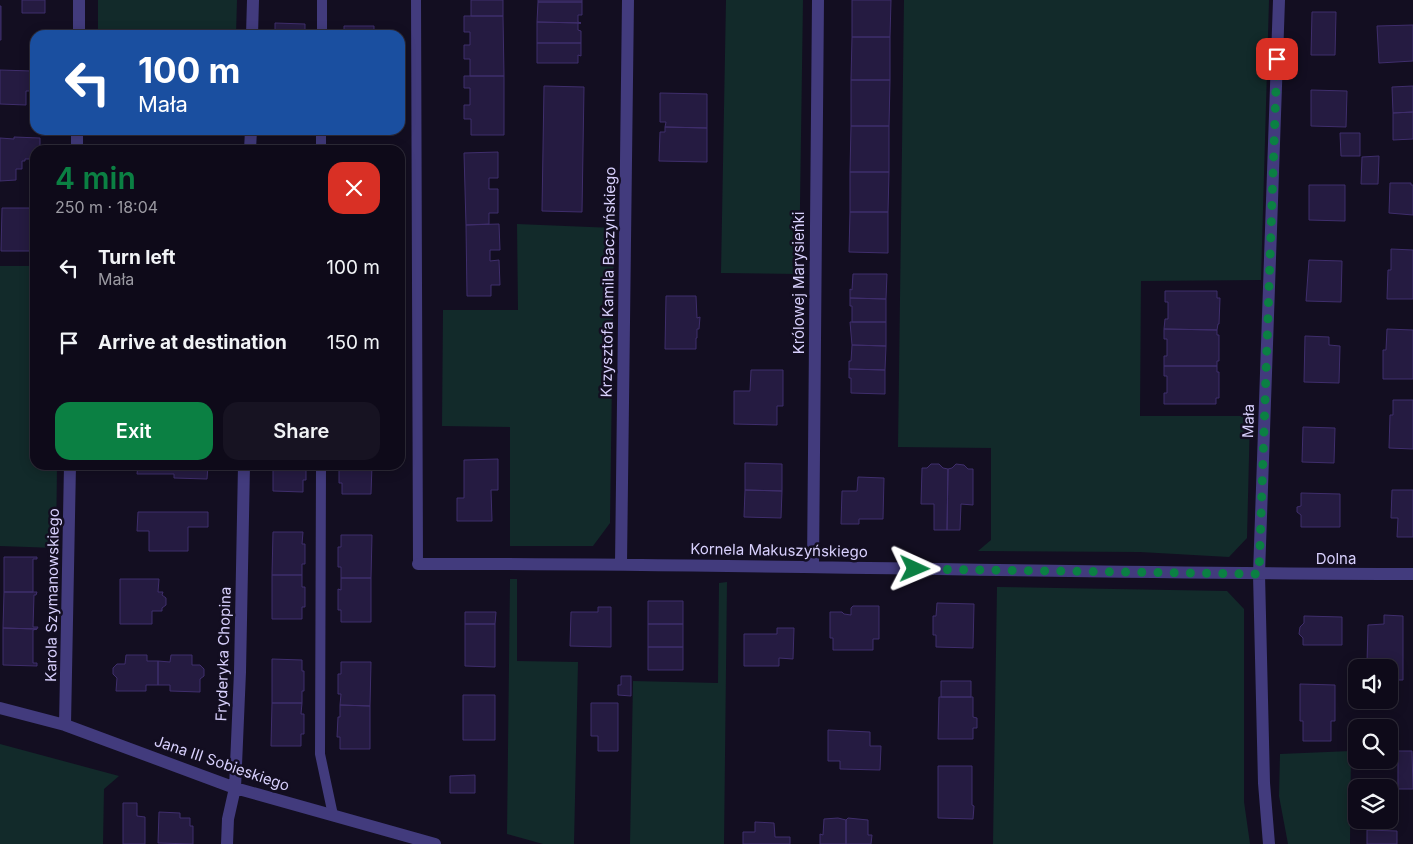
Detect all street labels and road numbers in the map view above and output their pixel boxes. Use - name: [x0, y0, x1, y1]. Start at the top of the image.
- street label: Krzysztofa Kamila Baczyńskiego: [596, 166, 620, 398]
- street label: Królowej Marysieńki: [789, 212, 808, 354]
- street label: Mała: [1238, 404, 1258, 438]
- street label: Karola Szymanowskiego: [41, 508, 63, 682]
- street label: Kornela Makuszyńskiego: [690, 539, 868, 561]
- street label: Dolna: [1316, 549, 1356, 568]
- street label: Fryderyka Chopina: [211, 586, 235, 722]
- street label: Jana III Sobieskiego: [152, 731, 292, 795]

